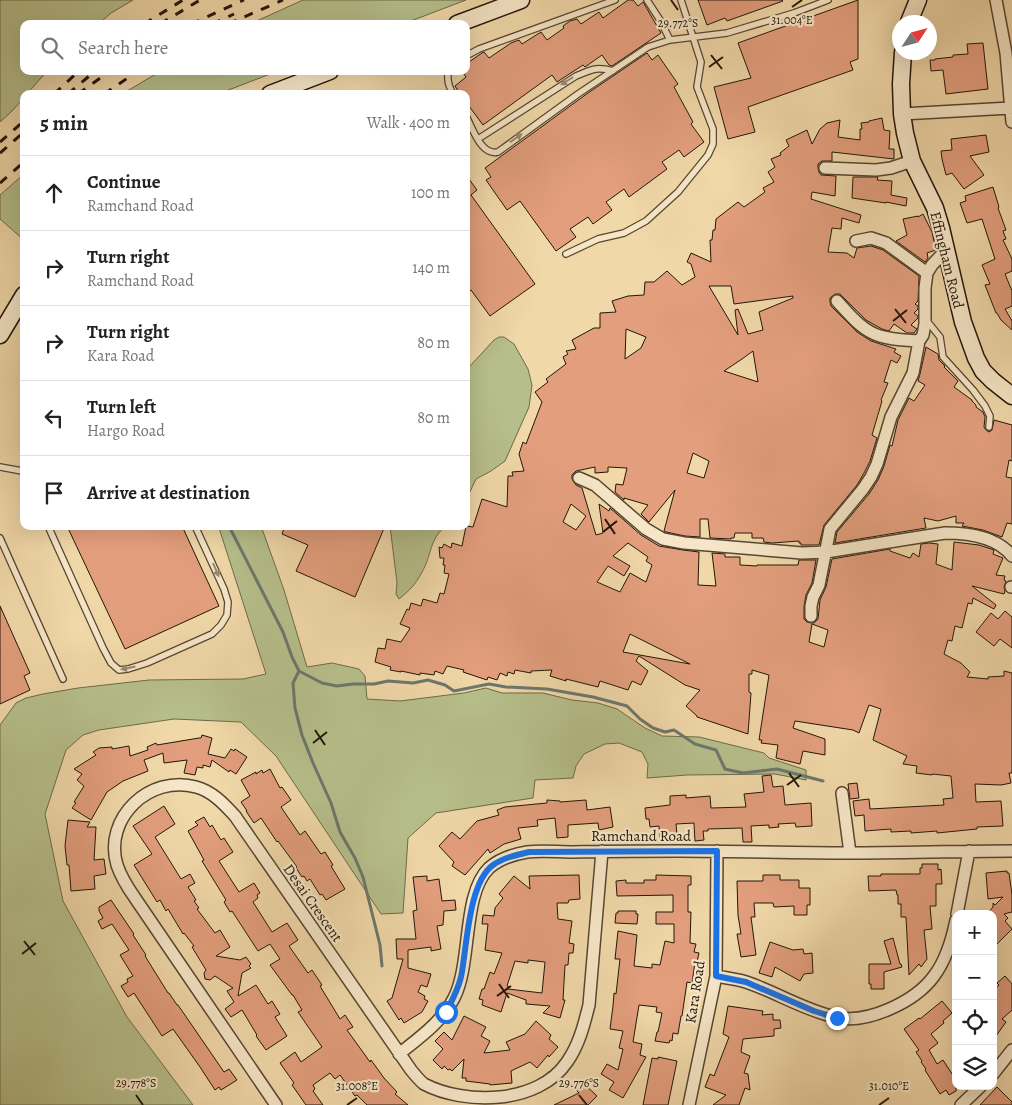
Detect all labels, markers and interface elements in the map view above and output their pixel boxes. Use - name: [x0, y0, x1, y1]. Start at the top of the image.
- text: 31.004°E: [771, 12, 813, 28]
- text: 29.772°S: [658, 15, 698, 31]
- north arrow: [892, 15, 937, 60]
- search box: [20, 20, 470, 75]
- icon: search: [38, 34, 66, 62]
- text: Search here: [78, 35, 168, 61]
- one-way arrow: [561, 77, 574, 86]
- text: 5 min: [40, 109, 88, 137]
- text: Walk · 400 m: [367, 112, 450, 134]
- one-way arrow: [510, 134, 523, 144]
- text: Continue: [87, 169, 161, 195]
- icon: ahead: [40, 179, 68, 207]
- text: 100 m: [411, 182, 450, 204]
- text: Ramchand Road: [87, 195, 194, 217]
- street label: Effingham Road: [925, 209, 969, 311]
- text: Turn right: [87, 244, 169, 270]
- icon: right: [40, 254, 68, 282]
- text: 140 m: [412, 257, 450, 279]
- text: Ramchand Road: [87, 270, 194, 292]
- text: Turn right: [87, 319, 169, 345]
- icon: right: [40, 329, 68, 357]
- text: 80 m: [417, 332, 450, 354]
- text: Kara Road: [87, 345, 154, 367]
- text: Turn left: [87, 394, 156, 420]
- icon: left: [40, 404, 68, 432]
- text: 80 m: [417, 407, 450, 429]
- text: Hargo Road: [87, 420, 165, 442]
- icon: arrive: [40, 479, 68, 507]
- text: Arrive at destination: [87, 480, 250, 506]
- one-way arrow: [212, 563, 220, 577]
- one-way arrow: [119, 665, 135, 673]
- street label: Ramchand Road: [591, 826, 692, 846]
- street label: Desai Crescent: [279, 860, 347, 946]
- map controls: [952, 910, 997, 1090]
- button: +: [952, 910, 997, 955]
- button: −: [952, 955, 997, 1000]
- street label: Kara Road: [680, 958, 710, 1025]
- button: locate: [952, 1000, 997, 1045]
- route start: [435, 1001, 458, 1024]
- route end: [826, 1007, 849, 1030]
- button: layers: [952, 1045, 997, 1090]
- text: 29.778°S: [116, 1075, 156, 1091]
- text: 29.776°S: [559, 1075, 599, 1091]
- text: 31.008°E: [336, 1078, 378, 1094]
- text: 31.010°E: [869, 1078, 909, 1094]

